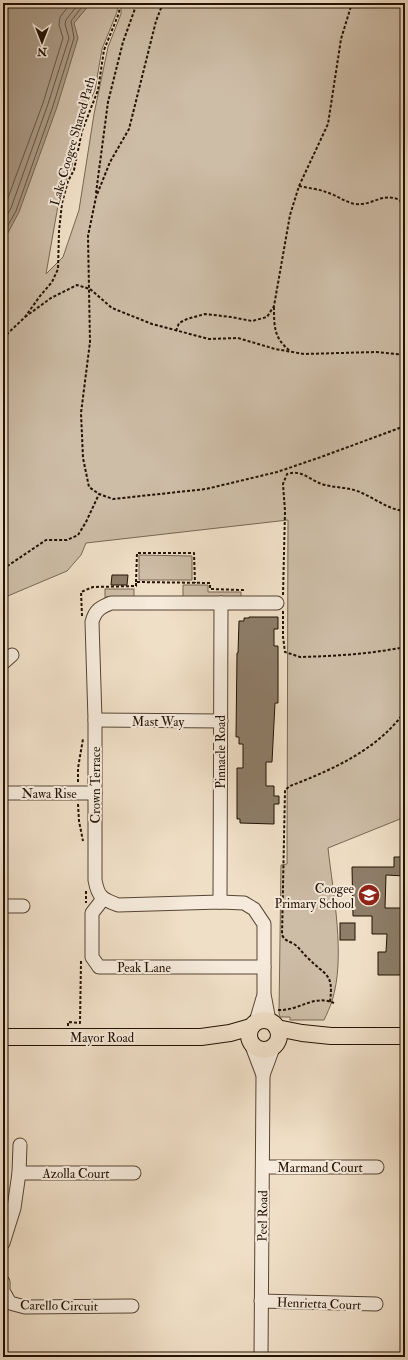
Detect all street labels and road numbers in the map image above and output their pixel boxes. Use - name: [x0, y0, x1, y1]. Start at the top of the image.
- street label: Lake Coogee Shared Path: [47, 75, 99, 208]
- street label: Mast Way: [132, 714, 184, 731]
- street label: Pinnacle Road: [213, 715, 229, 789]
- street label: Crown Terrace: [88, 746, 104, 823]
- street label: Nawa Rise: [21, 786, 77, 802]
- street label: Peak Lane: [117, 960, 172, 976]
- street label: Mayor Road: [70, 1030, 135, 1047]
- street label: Marmand Court: [277, 1160, 363, 1176]
- street label: Azolla Court: [41, 1166, 110, 1182]
- street label: Peel Road: [255, 1190, 271, 1242]
- street label: Henrietta Court: [277, 1295, 361, 1313]
- street label: Carello Circuit: [20, 1297, 98, 1315]

